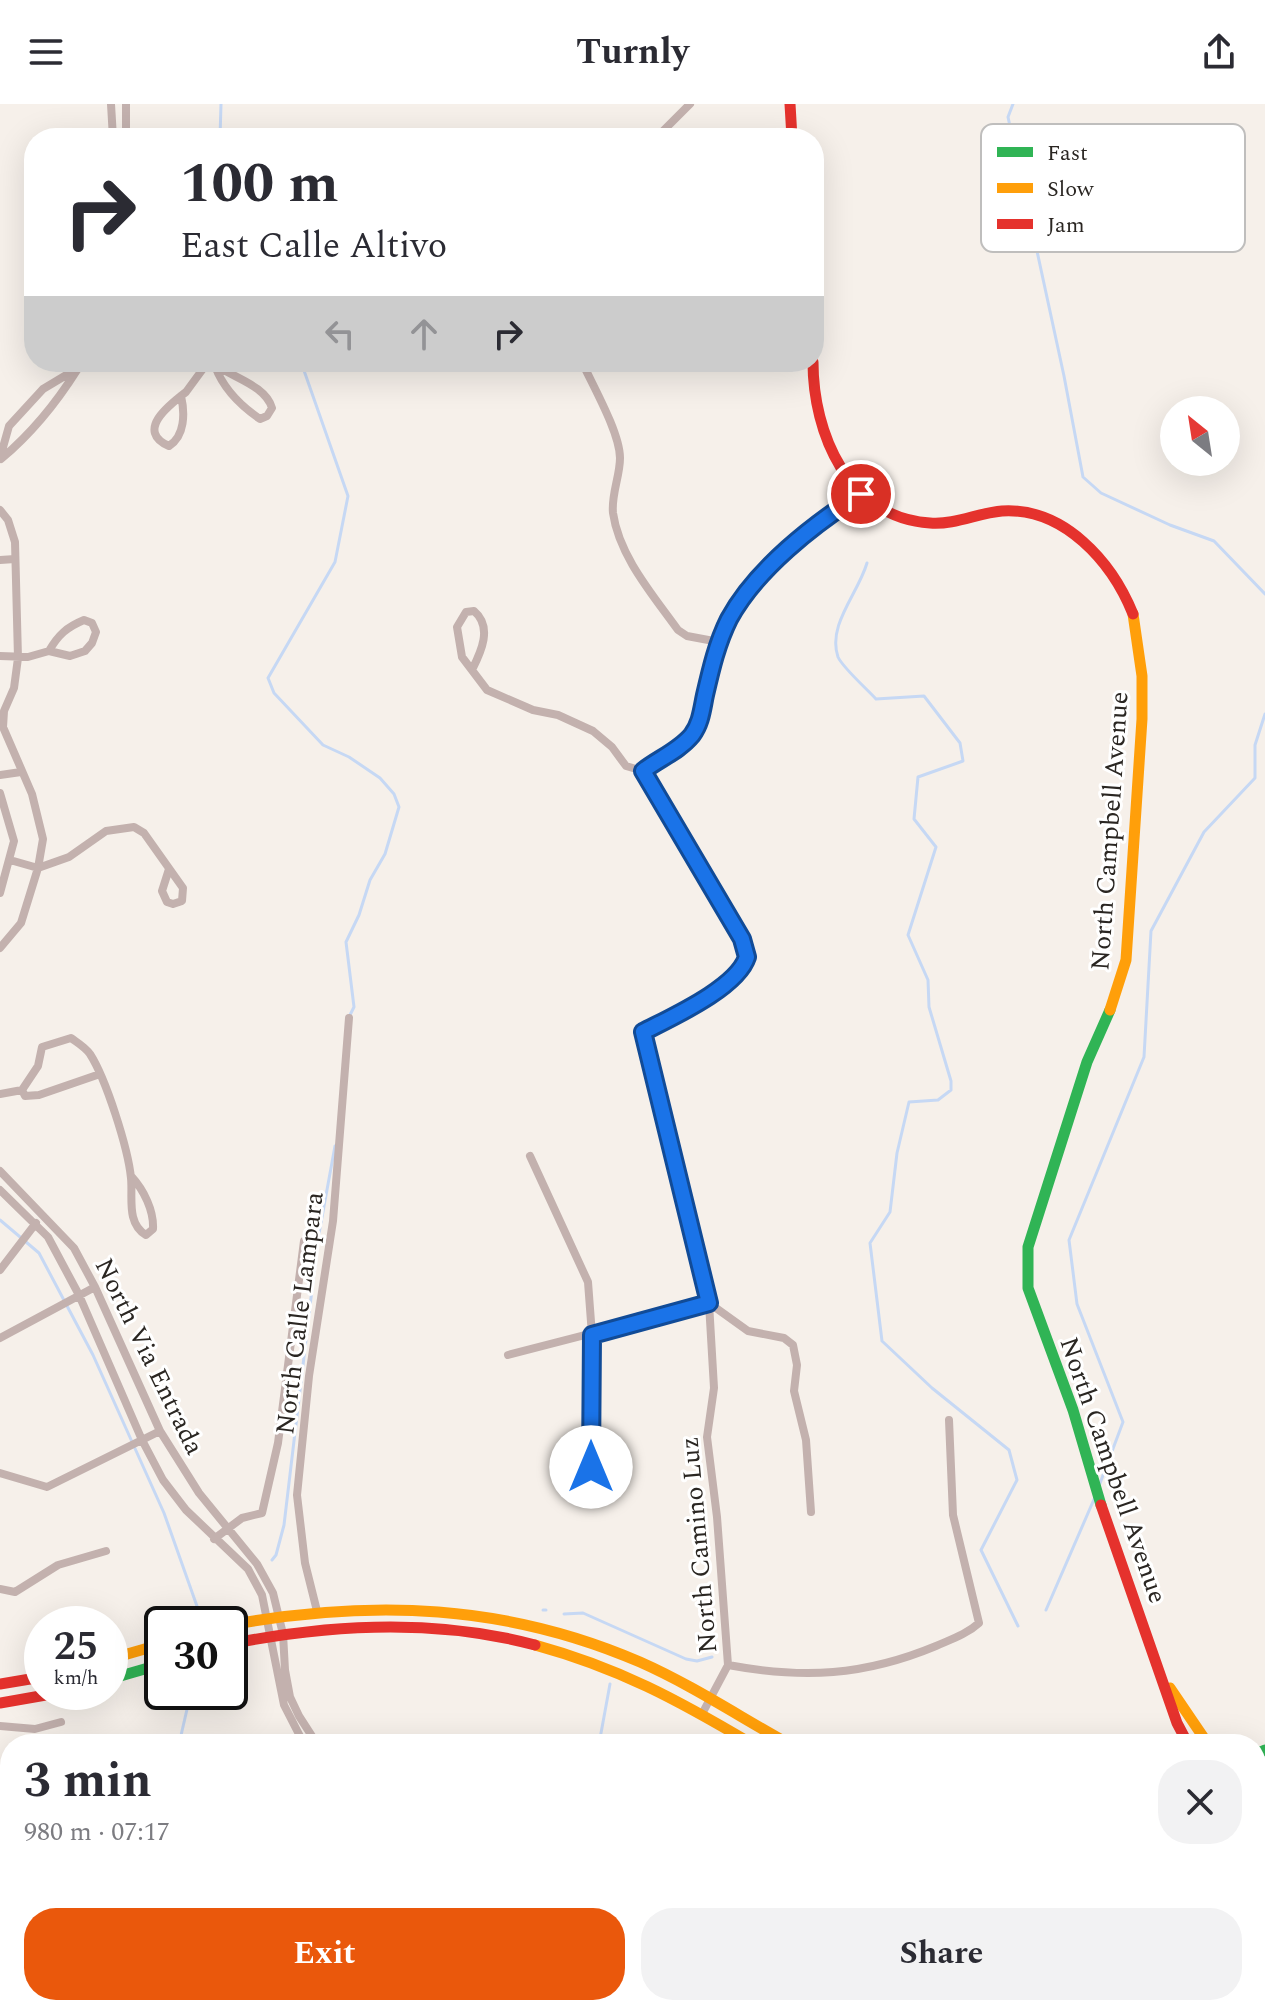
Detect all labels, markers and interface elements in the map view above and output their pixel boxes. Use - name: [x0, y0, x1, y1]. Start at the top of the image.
- text: Turnly: [576, 25, 689, 80]
- icon: menu: [24, 30, 68, 74]
- icon: share: [1197, 30, 1241, 74]
- legend: [981, 124, 1245, 252]
- text: Fast: [1047, 137, 1088, 170]
- text: 100 m: [180, 142, 339, 227]
- icon: right: [48, 160, 152, 264]
- text: Slow: [1047, 173, 1095, 206]
- text: Jam: [1047, 209, 1085, 242]
- text: East Calle Altivo: [180, 219, 447, 274]
- icon: left: [318, 312, 362, 356]
- icon: ahead: [402, 312, 446, 356]
- icon: right: [486, 312, 530, 356]
- north arrow: [1160, 396, 1240, 476]
- map controls: [1160, 396, 1240, 476]
- pin: [827, 460, 895, 528]
- icon: arrive: [839, 472, 883, 516]
- street label: North Campbell Avenue: [1080, 690, 1140, 972]
- street label: North Calle Lampara: [265, 1189, 335, 1437]
- street label: North Via Entrada: [84, 1251, 214, 1462]
- street label: North Campbell Avenue: [1049, 1332, 1177, 1609]
- position arrow: [549, 1425, 633, 1509]
- street label: North Camino Luz: [670, 1435, 728, 1655]
- speed limit sign: 30: [144, 1606, 248, 1710]
- text: 25: [54, 1617, 98, 1678]
- text: km/h: [54, 1663, 99, 1693]
- text: 3 min: [24, 1745, 152, 1818]
- button: close: [1158, 1760, 1242, 1844]
- text: 980 m · 07:17: [24, 1812, 170, 1852]
- button: Exit: [24, 1908, 625, 2000]
- button: Share: [641, 1908, 1242, 2000]

